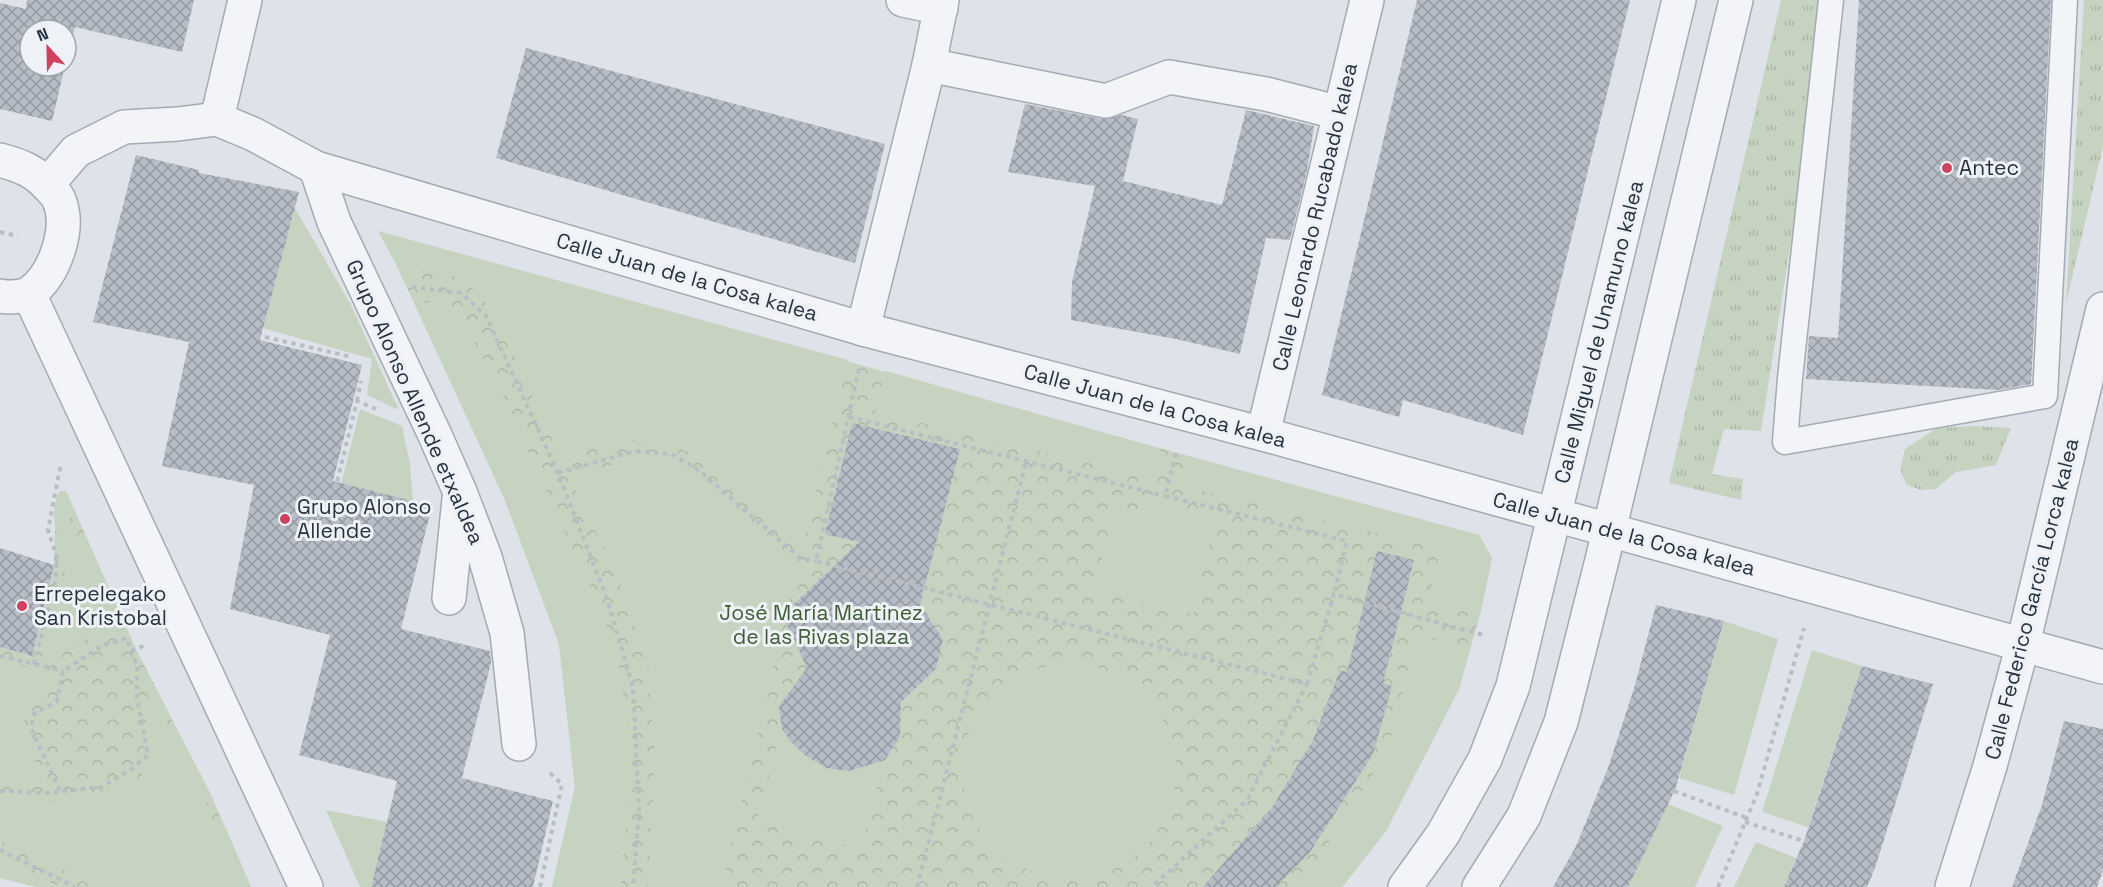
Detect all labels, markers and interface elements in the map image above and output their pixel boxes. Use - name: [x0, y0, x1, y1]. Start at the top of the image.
- north arrow: [18, 18, 78, 78]
- text: N: [34, 23, 51, 46]
- street label: Calle Leonardo Rucabado kalea: [1266, 60, 1363, 374]
- place label: Antec: [1959, 154, 2019, 181]
- marker: Antec: [1940, 161, 1954, 175]
- street label: Calle Miguel de Unamuno kalea: [1548, 178, 1649, 486]
- street label: Calle Juan de la Cosa kalea: [553, 226, 821, 327]
- street label: Grupo Alonso Allende etxaldea: [341, 256, 489, 548]
- street label: Calle Juan de la Cosa kalea: [1021, 357, 1289, 454]
- street label: Calle Federico García Lorca kalea: [1978, 435, 2085, 763]
- street label: Calle Juan de la Cosa kalea: [1490, 485, 1758, 582]
- place label: Grupo Alonso Allende: [297, 494, 432, 544]
- marker: Grupo Alonso Allende: [278, 512, 292, 526]
- place label: Errepelegako San Kristobal: [34, 580, 167, 631]
- marker: Errepelegako San Kristobal: [15, 599, 29, 613]
- park label: José María Martinez de las Rivas plaza: [719, 599, 923, 650]

